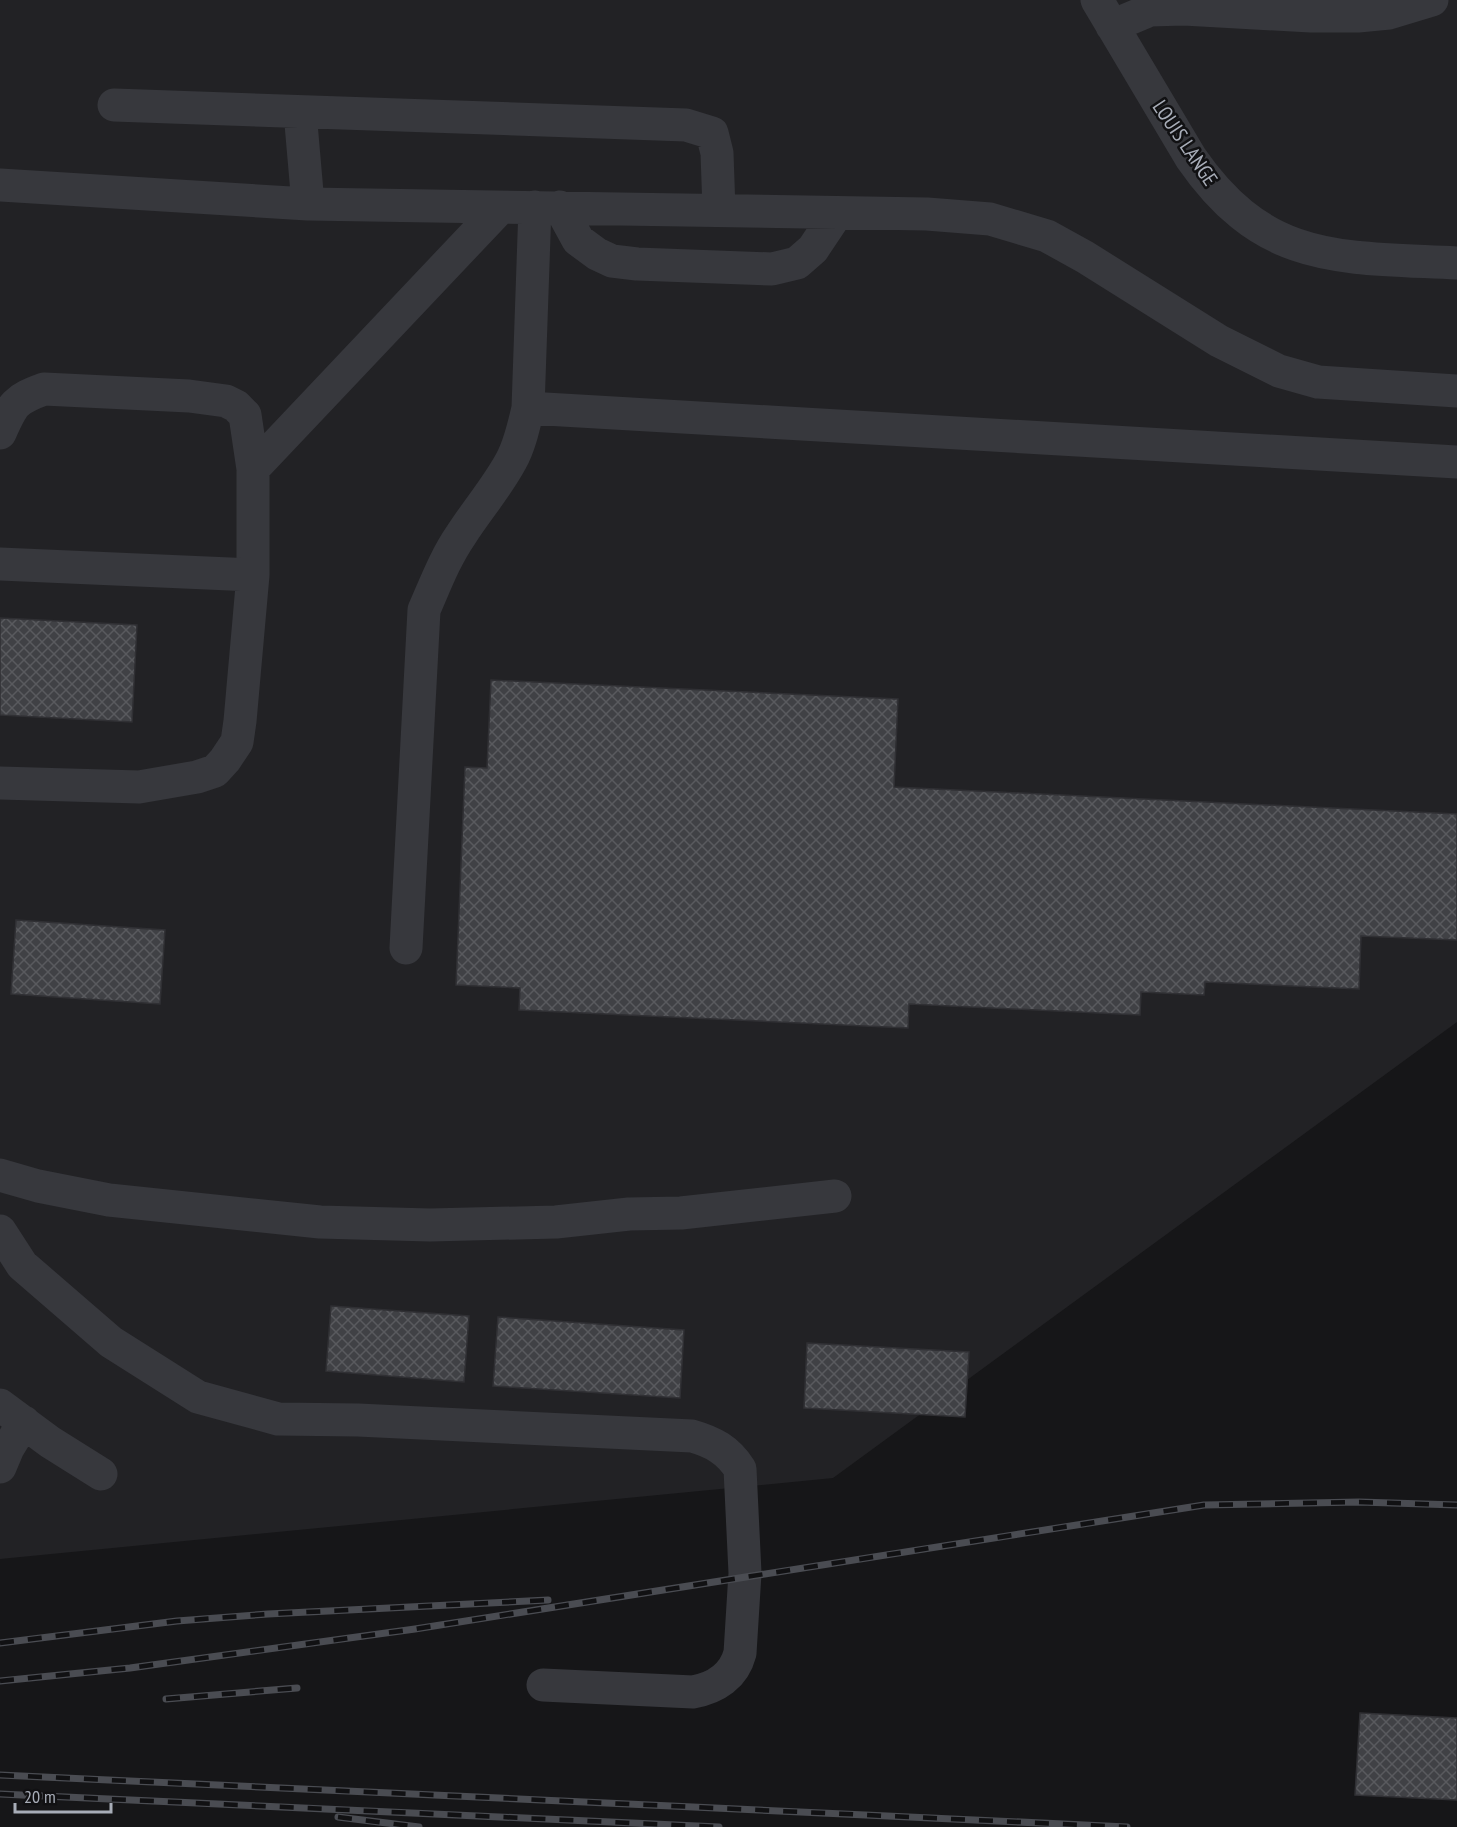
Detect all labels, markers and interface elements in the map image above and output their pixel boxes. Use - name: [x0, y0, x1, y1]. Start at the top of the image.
- street label: LOUIS LANGE: [1147, 95, 1224, 191]
- scale bar: [15, 1776, 111, 1814]
- text: 20 m: [24, 1785, 56, 1808]

